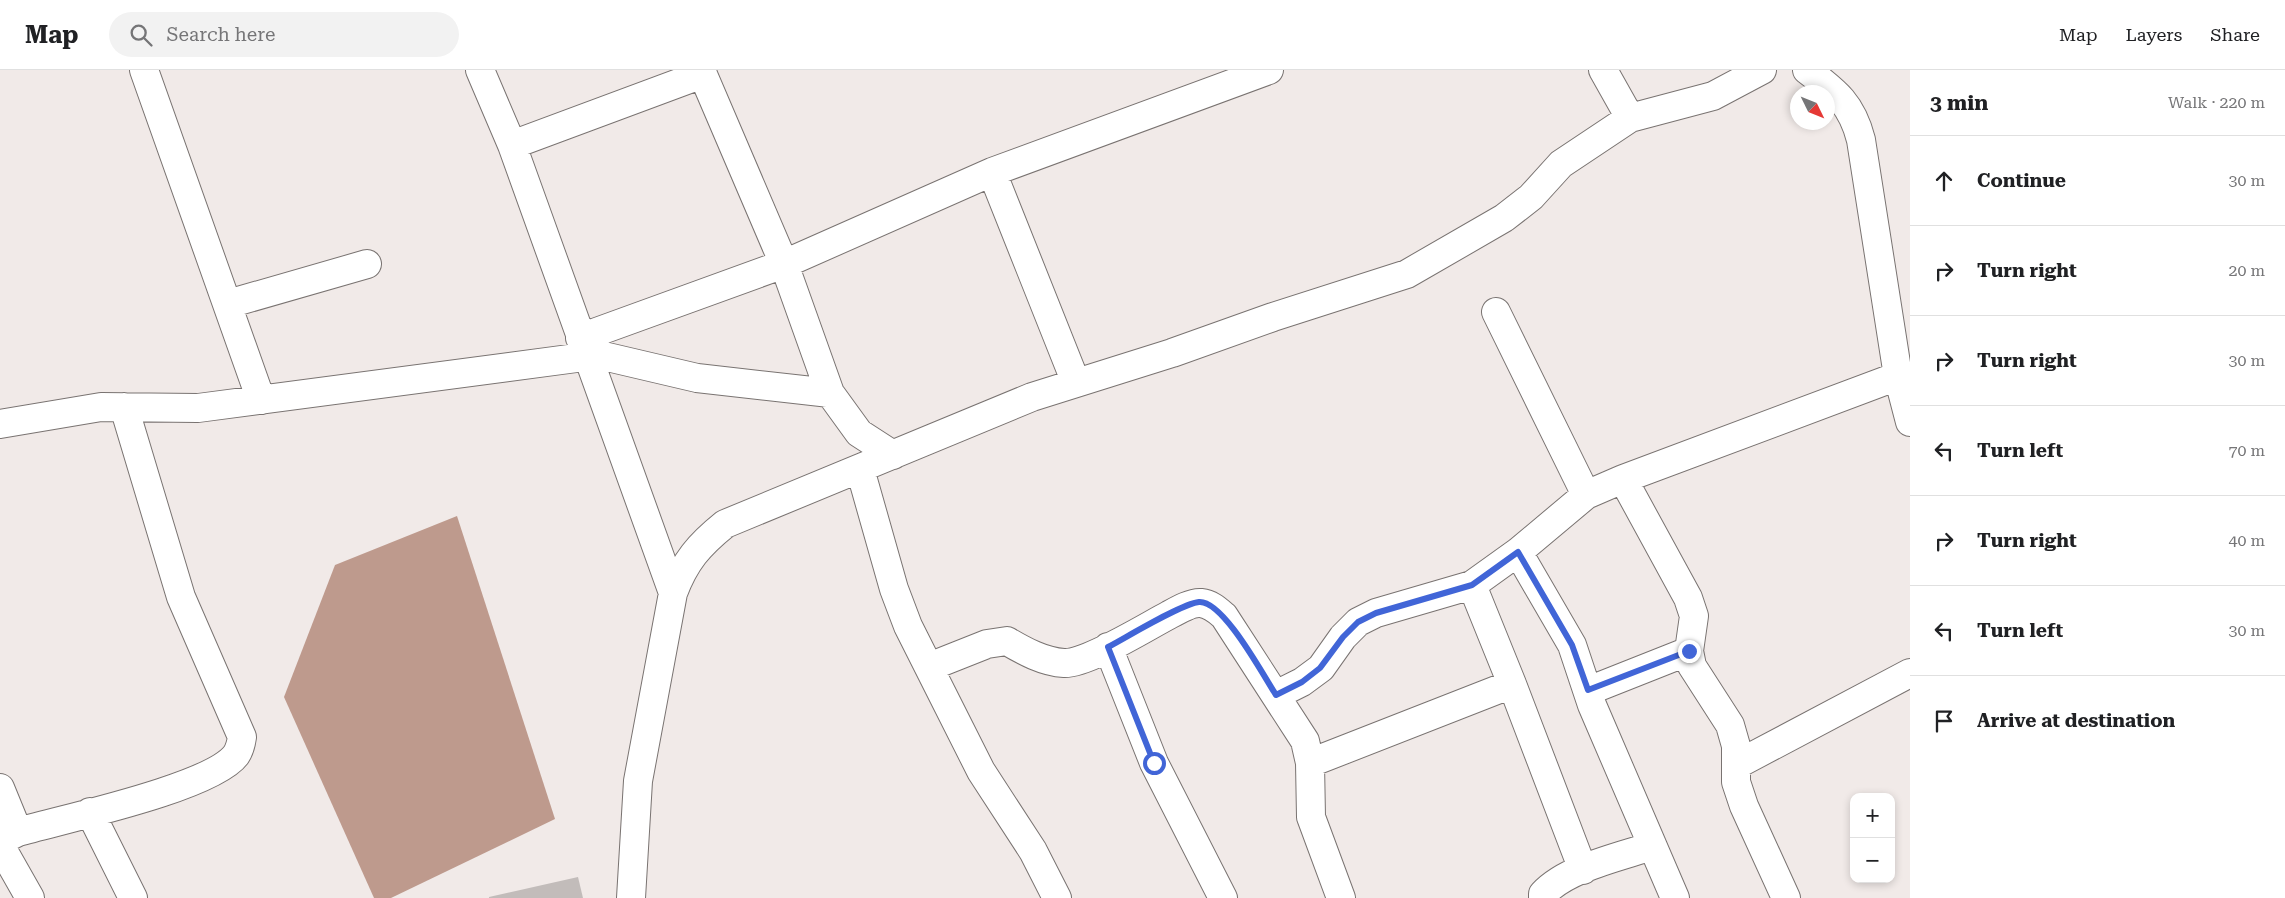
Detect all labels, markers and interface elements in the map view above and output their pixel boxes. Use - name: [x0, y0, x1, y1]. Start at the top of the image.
- search box: [109, 12, 459, 57]
- text: Map: [25, 21, 79, 49]
- icon: search: [127, 21, 155, 49]
- text: Search here: [167, 23, 275, 46]
- text: Map: [2059, 24, 2098, 45]
- text: Layers: [2126, 24, 2182, 45]
- text: Share: [2210, 24, 2260, 45]
- north arrow: [1790, 85, 1835, 130]
- text: 3 min: [1930, 91, 1988, 115]
- text: Walk · 220 m: [2168, 93, 2265, 112]
- icon: ahead: [1930, 167, 1958, 195]
- text: Continue: [1977, 169, 2066, 192]
- text: 30 m: [2228, 171, 2265, 190]
- icon: right: [1930, 257, 1958, 285]
- text: Turn right: [1977, 259, 2077, 282]
- text: 20 m: [2228, 261, 2265, 280]
- icon: right: [1930, 347, 1958, 375]
- text: Turn right: [1977, 349, 2077, 372]
- text: 30 m: [2228, 351, 2265, 370]
- icon: left: [1930, 437, 1958, 465]
- text: Turn left: [1977, 439, 2063, 462]
- text: 70 m: [2228, 441, 2265, 460]
- icon: right: [1930, 527, 1958, 555]
- text: Turn right: [1977, 529, 2077, 552]
- text: 40 m: [2228, 531, 2265, 550]
- icon: left: [1930, 617, 1958, 645]
- text: Turn left: [1977, 619, 2063, 642]
- text: 30 m: [2228, 621, 2265, 640]
- route end: [1678, 640, 1701, 663]
- icon: arrive: [1930, 707, 1958, 735]
- text: Arrive at destination: [1977, 709, 2175, 732]
- route start: [1143, 752, 1166, 775]
- map controls: [1850, 793, 1895, 883]
- button: +: [1850, 793, 1895, 838]
- button: −: [1850, 838, 1895, 883]

